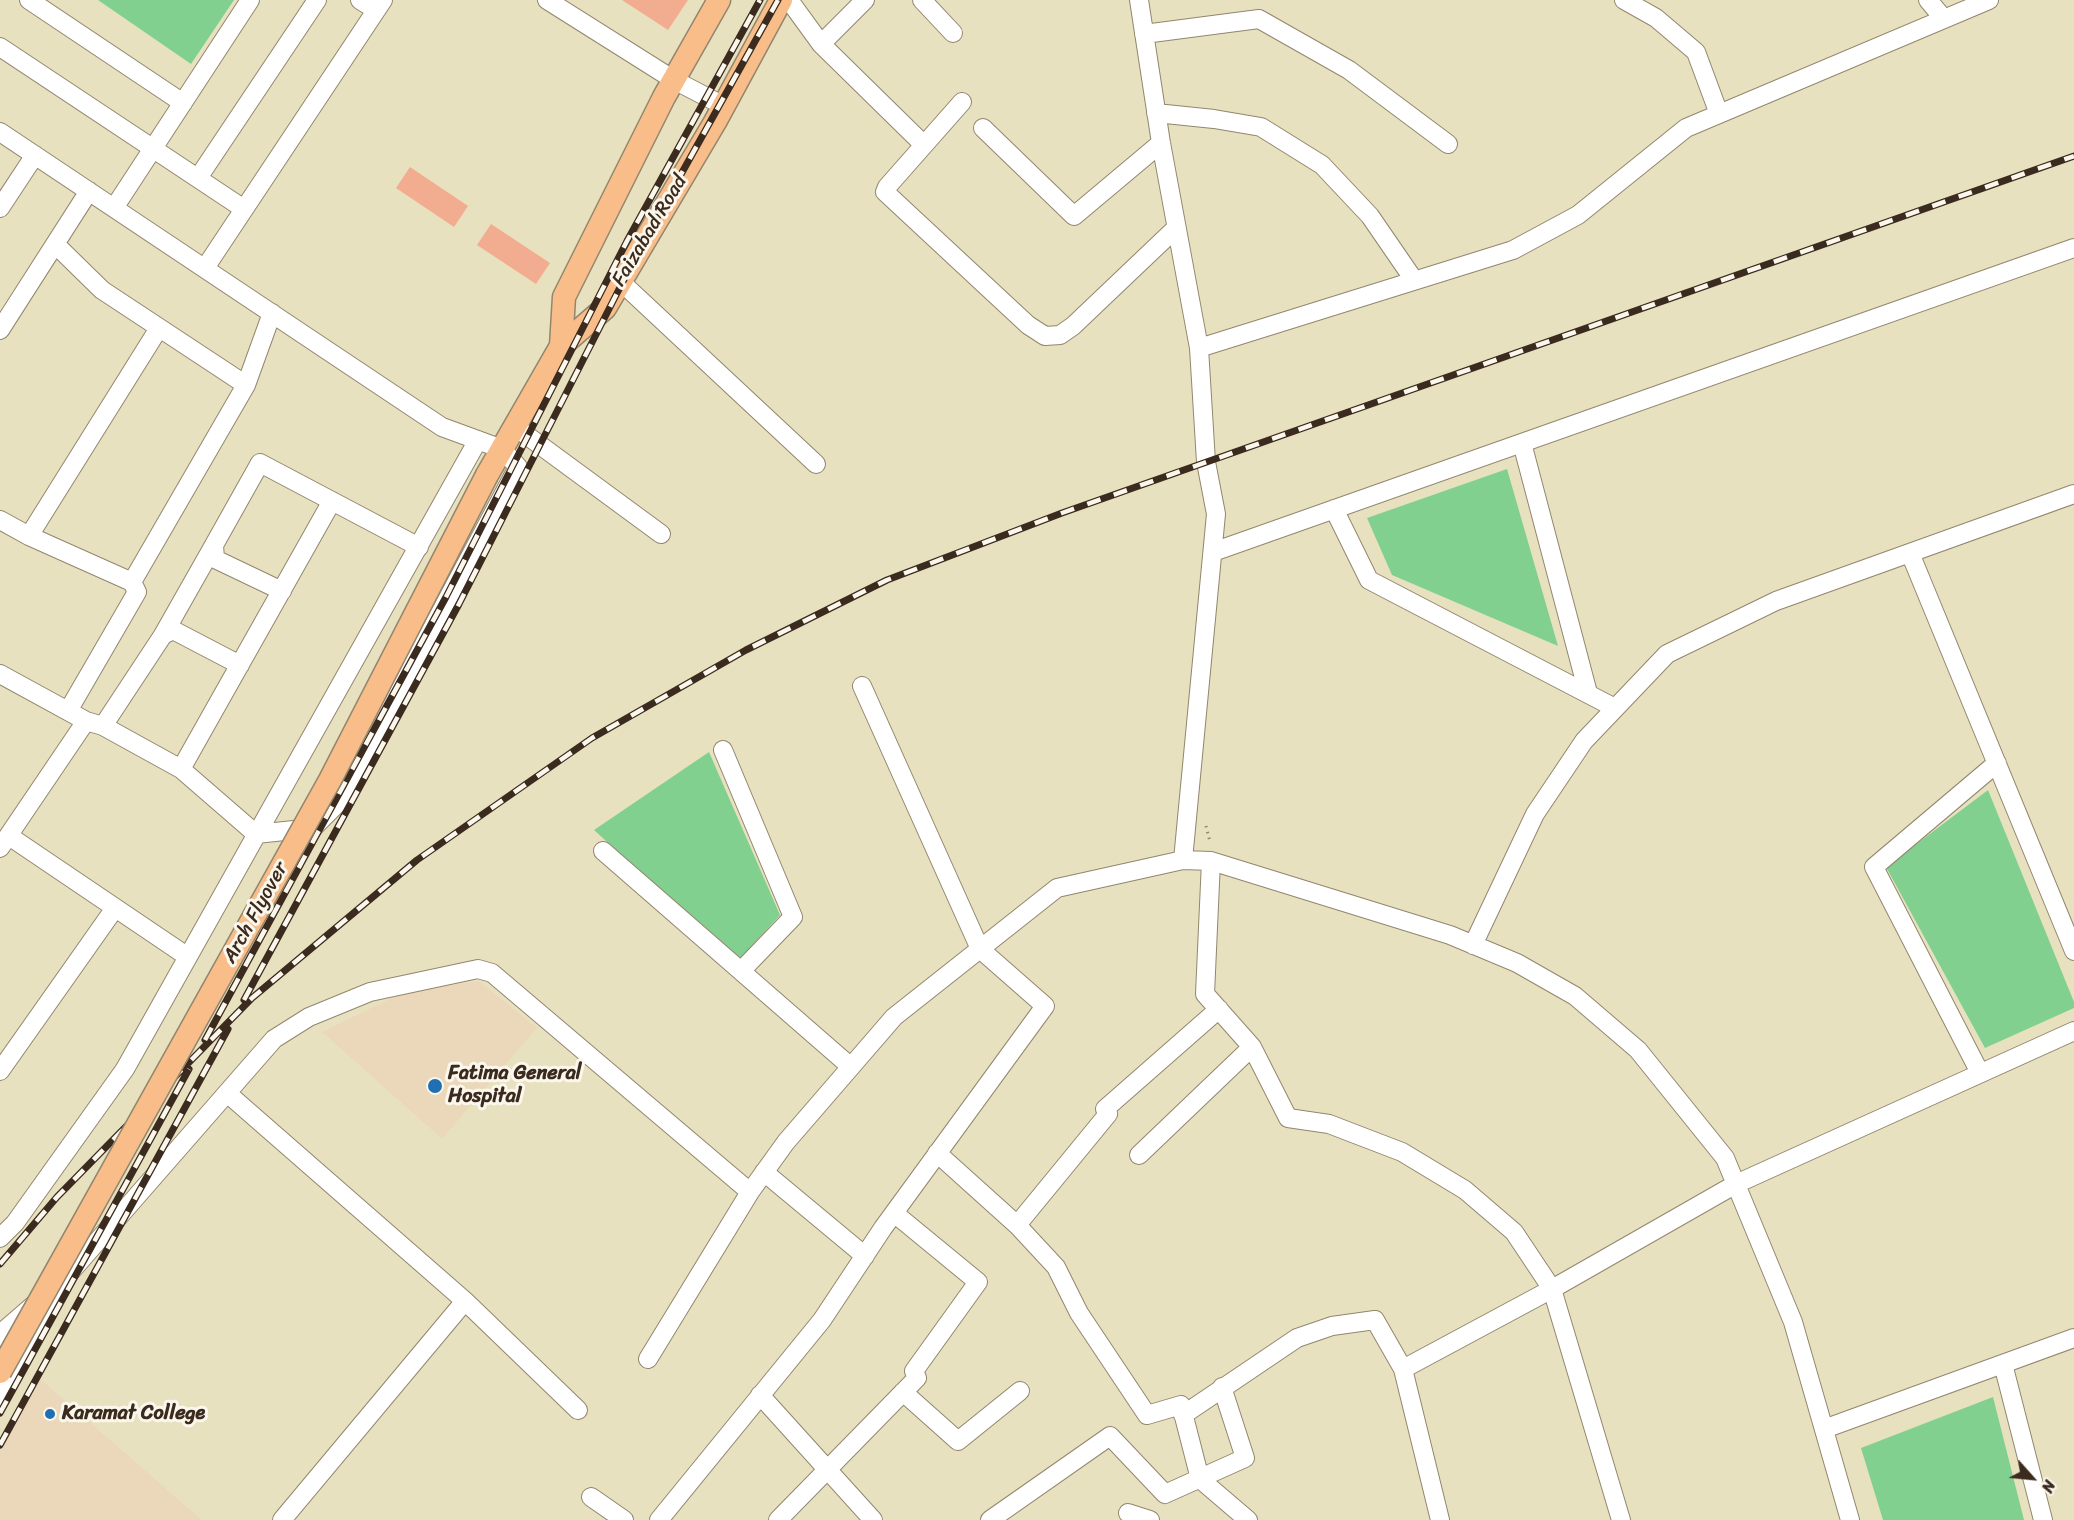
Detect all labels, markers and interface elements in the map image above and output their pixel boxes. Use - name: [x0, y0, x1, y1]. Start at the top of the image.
- street label: Faizabad Road: [607, 171, 693, 291]
- street label: Arch Flyover: [218, 858, 294, 968]
- place label: Fatima General Hospital: [448, 1062, 582, 1109]
- marker: Fatima General Hospital: [426, 1077, 444, 1095]
- place label: Karamat College: [62, 1402, 205, 1426]
- marker: Karamat College: [43, 1407, 57, 1421]
- north arrow: [2002, 1448, 2062, 1508]
- text: N: [2033, 1475, 2064, 1498]

